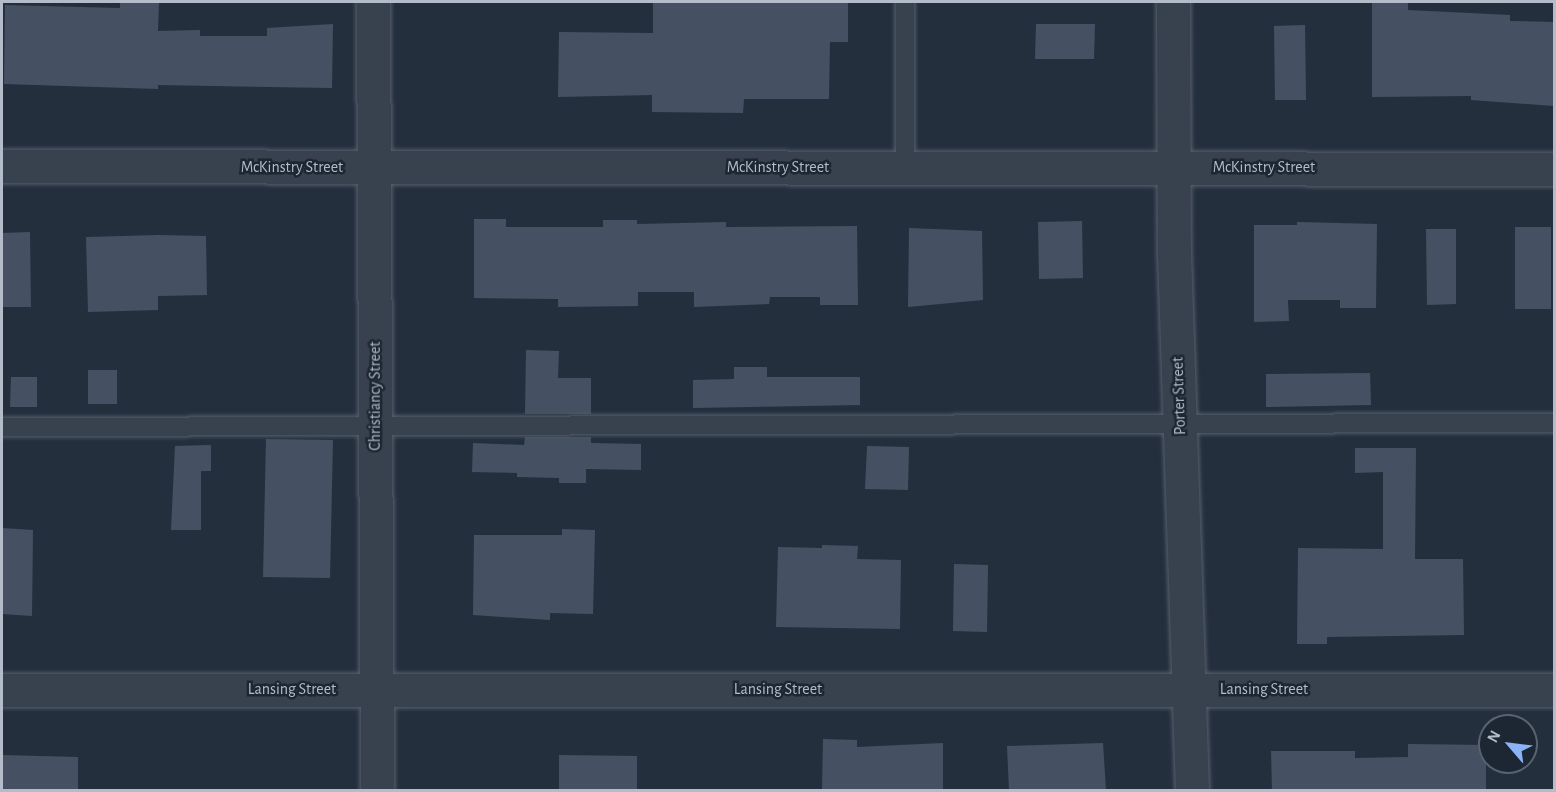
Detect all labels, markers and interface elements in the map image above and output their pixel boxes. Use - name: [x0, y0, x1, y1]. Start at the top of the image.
- street label: McKinstry Street: [241, 157, 343, 177]
- street label: McKinstry Street: [727, 157, 829, 177]
- street label: McKinstry Street: [1213, 157, 1315, 177]
- street label: Christiancy Street: [365, 341, 385, 451]
- street label: Porter Street: [1168, 357, 1190, 435]
- street label: Lansing Street: [248, 679, 336, 699]
- street label: Lansing Street: [734, 679, 822, 699]
- street label: Lansing Street: [1220, 679, 1308, 699]
- north arrow: [1478, 714, 1538, 774]
- text: N: [1484, 728, 1504, 745]

